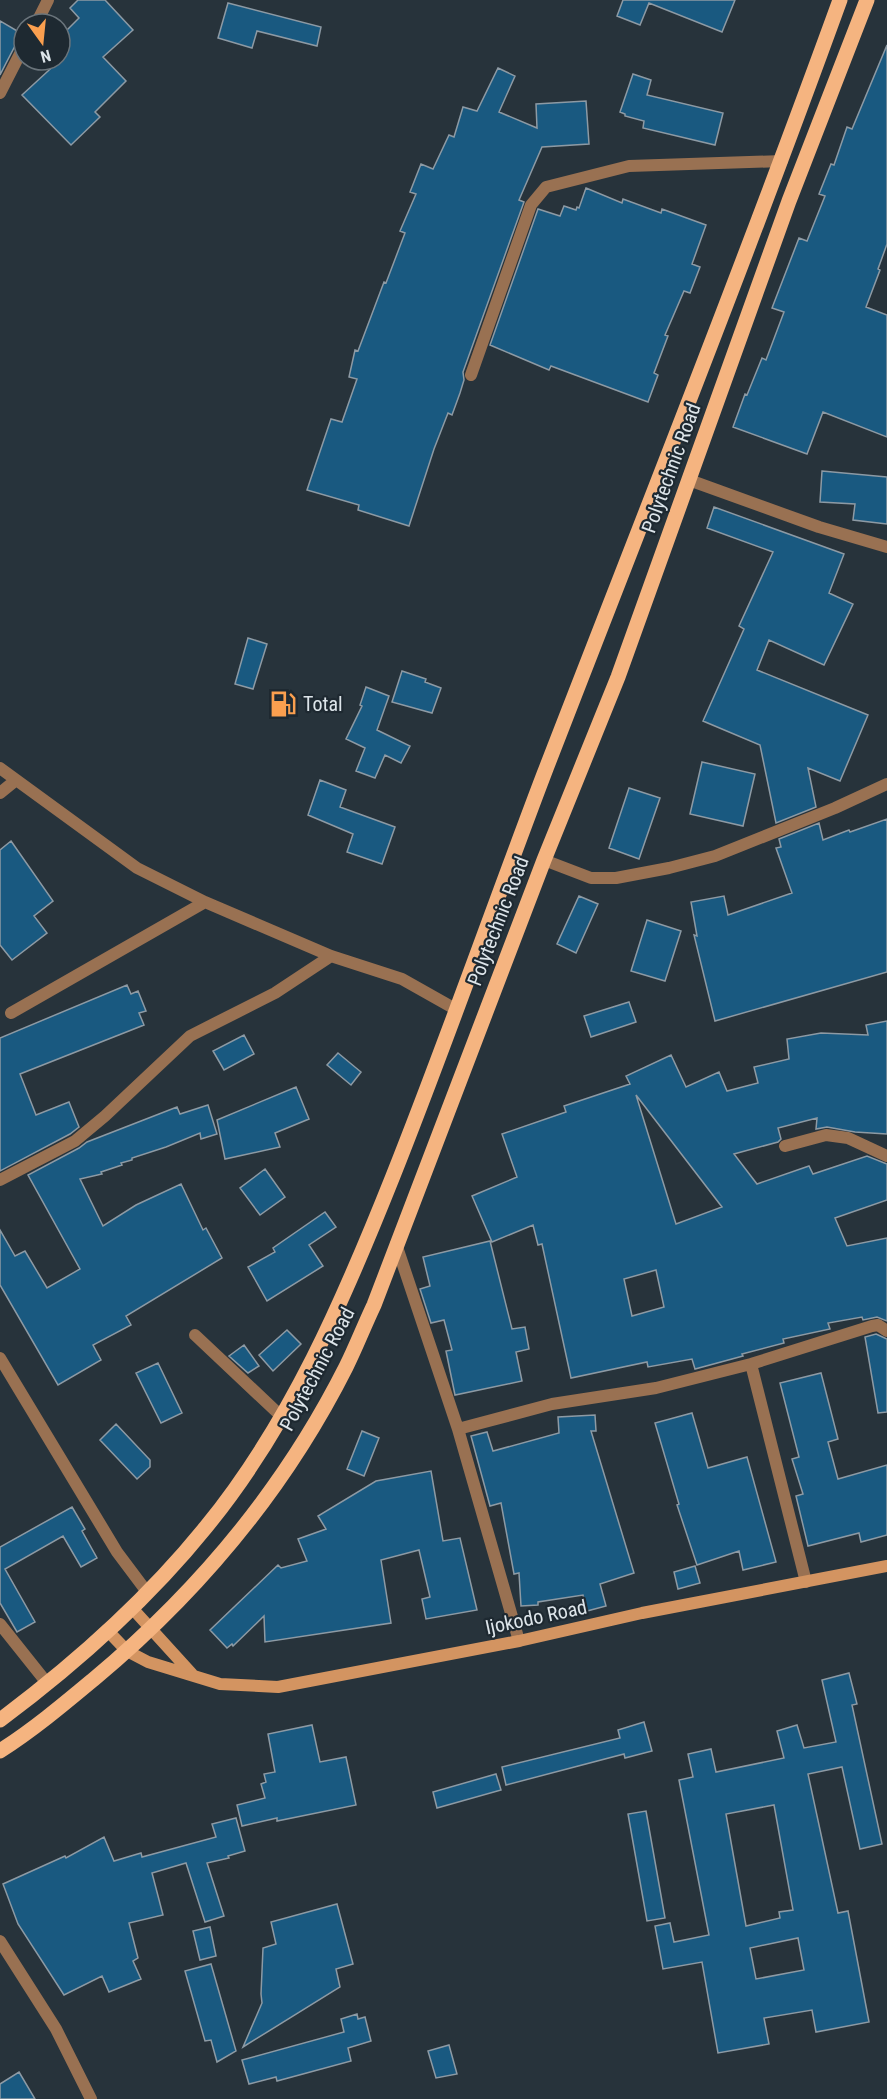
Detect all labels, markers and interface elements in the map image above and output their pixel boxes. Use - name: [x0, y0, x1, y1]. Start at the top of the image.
- north arrow: [12, 12, 72, 72]
- text: N: [39, 46, 53, 66]
- street label: Polytechnic Road: [636, 400, 706, 536]
- fuel station icon: Total: [268, 689, 298, 719]
- place label: Total: [303, 692, 343, 716]
- street label: Polytechnic Road: [462, 853, 534, 989]
- street label: Polytechnic Road: [274, 1303, 360, 1435]
- street label: Ijokodo Road: [483, 1595, 589, 1639]

